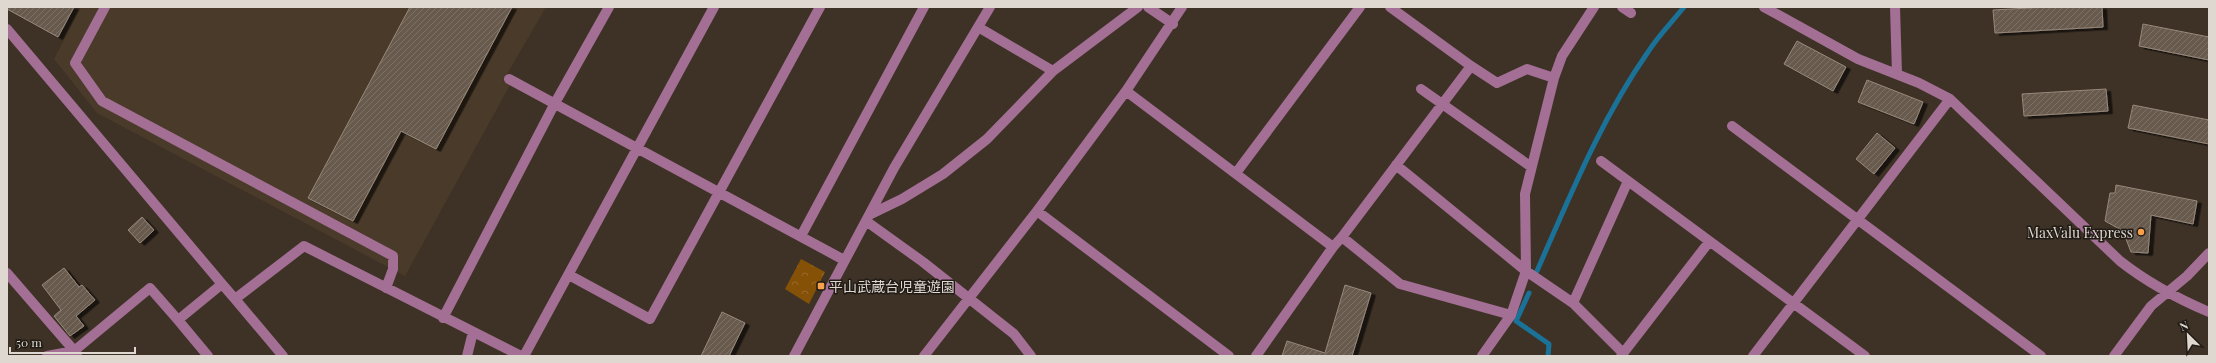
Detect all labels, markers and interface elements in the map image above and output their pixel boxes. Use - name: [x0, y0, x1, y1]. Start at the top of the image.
- place label: MaxValu Express: [2027, 223, 2133, 242]
- marker: MaxValu Express: [2136, 227, 2146, 237]
- place label: 平山武蔵台児童遊園: [829, 277, 955, 296]
- marker: 平山武蔵台児童遊園: [816, 281, 826, 291]
- north arrow: [2168, 315, 2208, 355]
- text: N: [2177, 317, 2190, 334]
- scale bar: [10, 329, 135, 355]
- text: 50 m: [16, 334, 42, 350]

